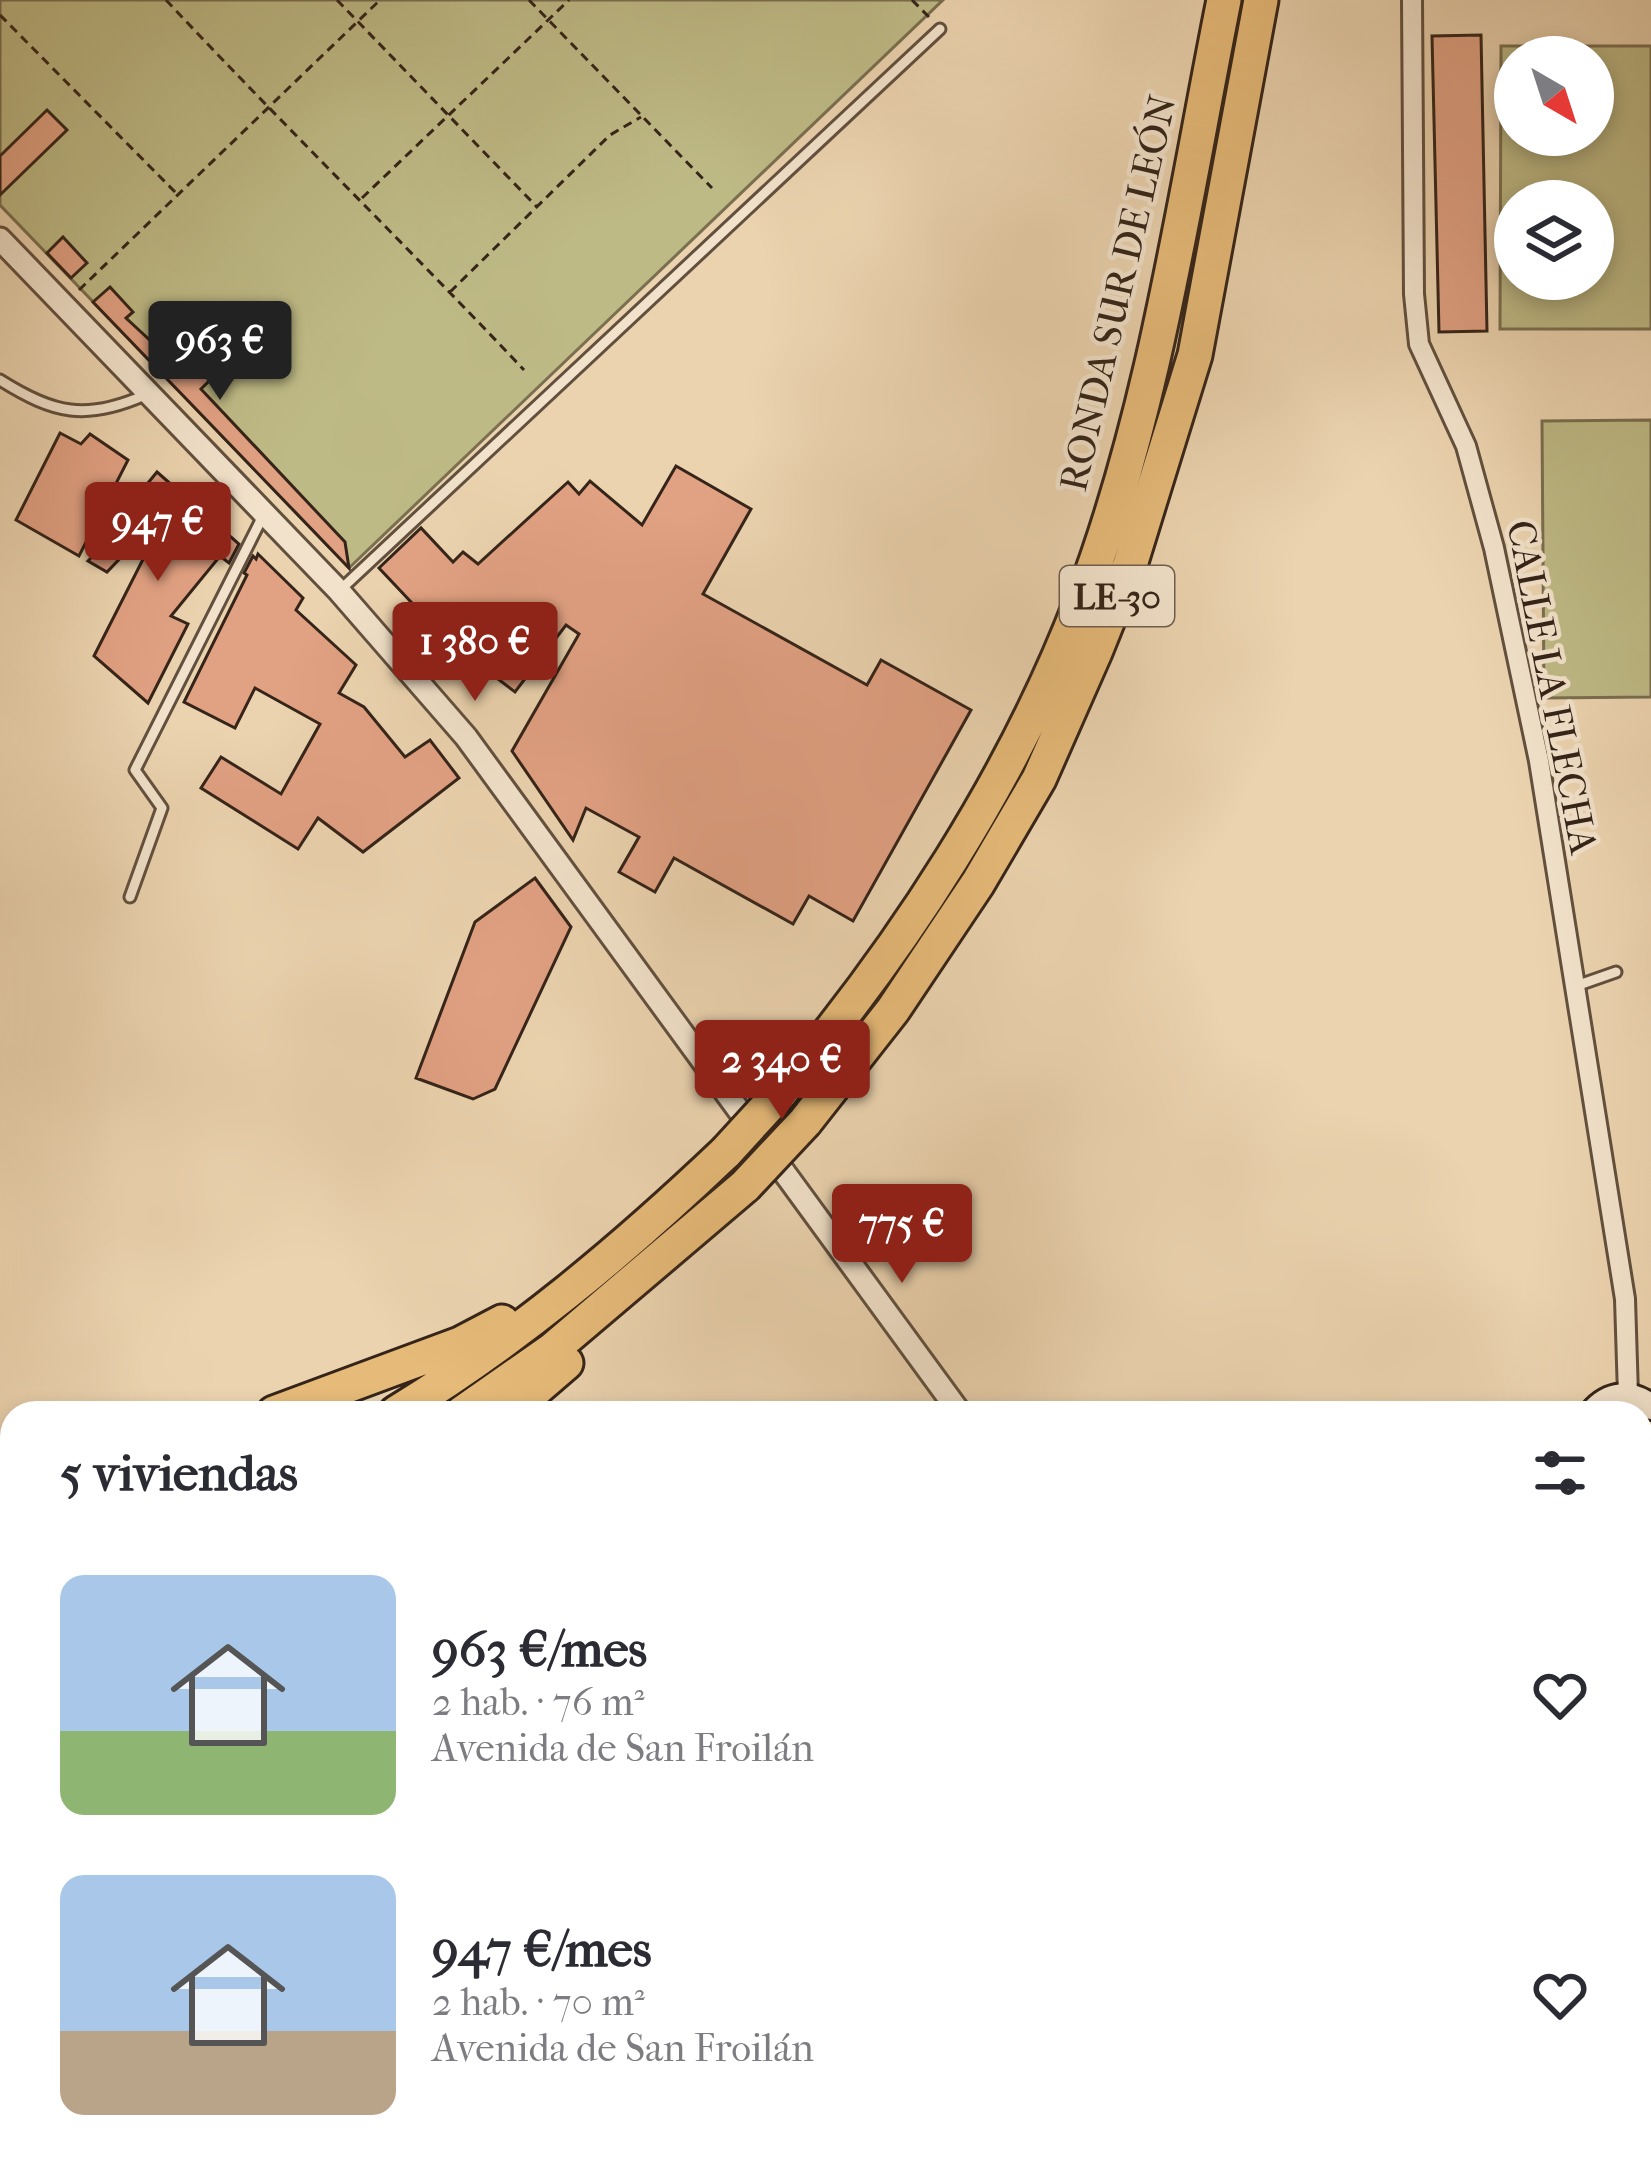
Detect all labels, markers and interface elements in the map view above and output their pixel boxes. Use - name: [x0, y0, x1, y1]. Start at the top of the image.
- north arrow: [1494, 36, 1614, 156]
- map controls: [1494, 36, 1614, 300]
- street label: RONDA SUR DE LEÓN: [1049, 90, 1186, 496]
- button: layers: [1494, 180, 1614, 300]
- pin: 963 €: [136, 301, 304, 403]
- text: 963 €: [175, 317, 265, 363]
- pin: 947 €: [74, 482, 242, 584]
- text: 947 €: [112, 498, 204, 544]
- street label: CALLE LA FLECHA: [1497, 516, 1607, 859]
- road number: LE-30: [1060, 566, 1174, 626]
- pin: 1 380 €: [364, 602, 586, 704]
- text: 1 380 €: [420, 618, 530, 664]
- pin: 2 340 €: [671, 1020, 893, 1122]
- text: 2 340 €: [722, 1036, 842, 1082]
- pin: 775 €: [818, 1184, 986, 1286]
- text: 775 €: [859, 1200, 945, 1246]
- icon: filters: [1527, 1440, 1593, 1506]
- text: 5 viviendas: [60, 1443, 298, 1503]
- text: 963 €/mes: [432, 1619, 647, 1679]
- icon: home: [156, 1623, 300, 1767]
- icon: heart: [1527, 1662, 1593, 1728]
- text: 2 hab. · 76 m²: [432, 1679, 645, 1725]
- text: Avenida de San Froilán: [432, 1725, 814, 1771]
- text: 947 €/mes: [432, 1919, 651, 1979]
- icon: home: [156, 1923, 300, 2067]
- icon: heart: [1527, 1962, 1593, 2028]
- text: 2 hab. · 70 m²: [432, 1979, 645, 2025]
- text: Avenida de San Froilán: [432, 2025, 814, 2071]

